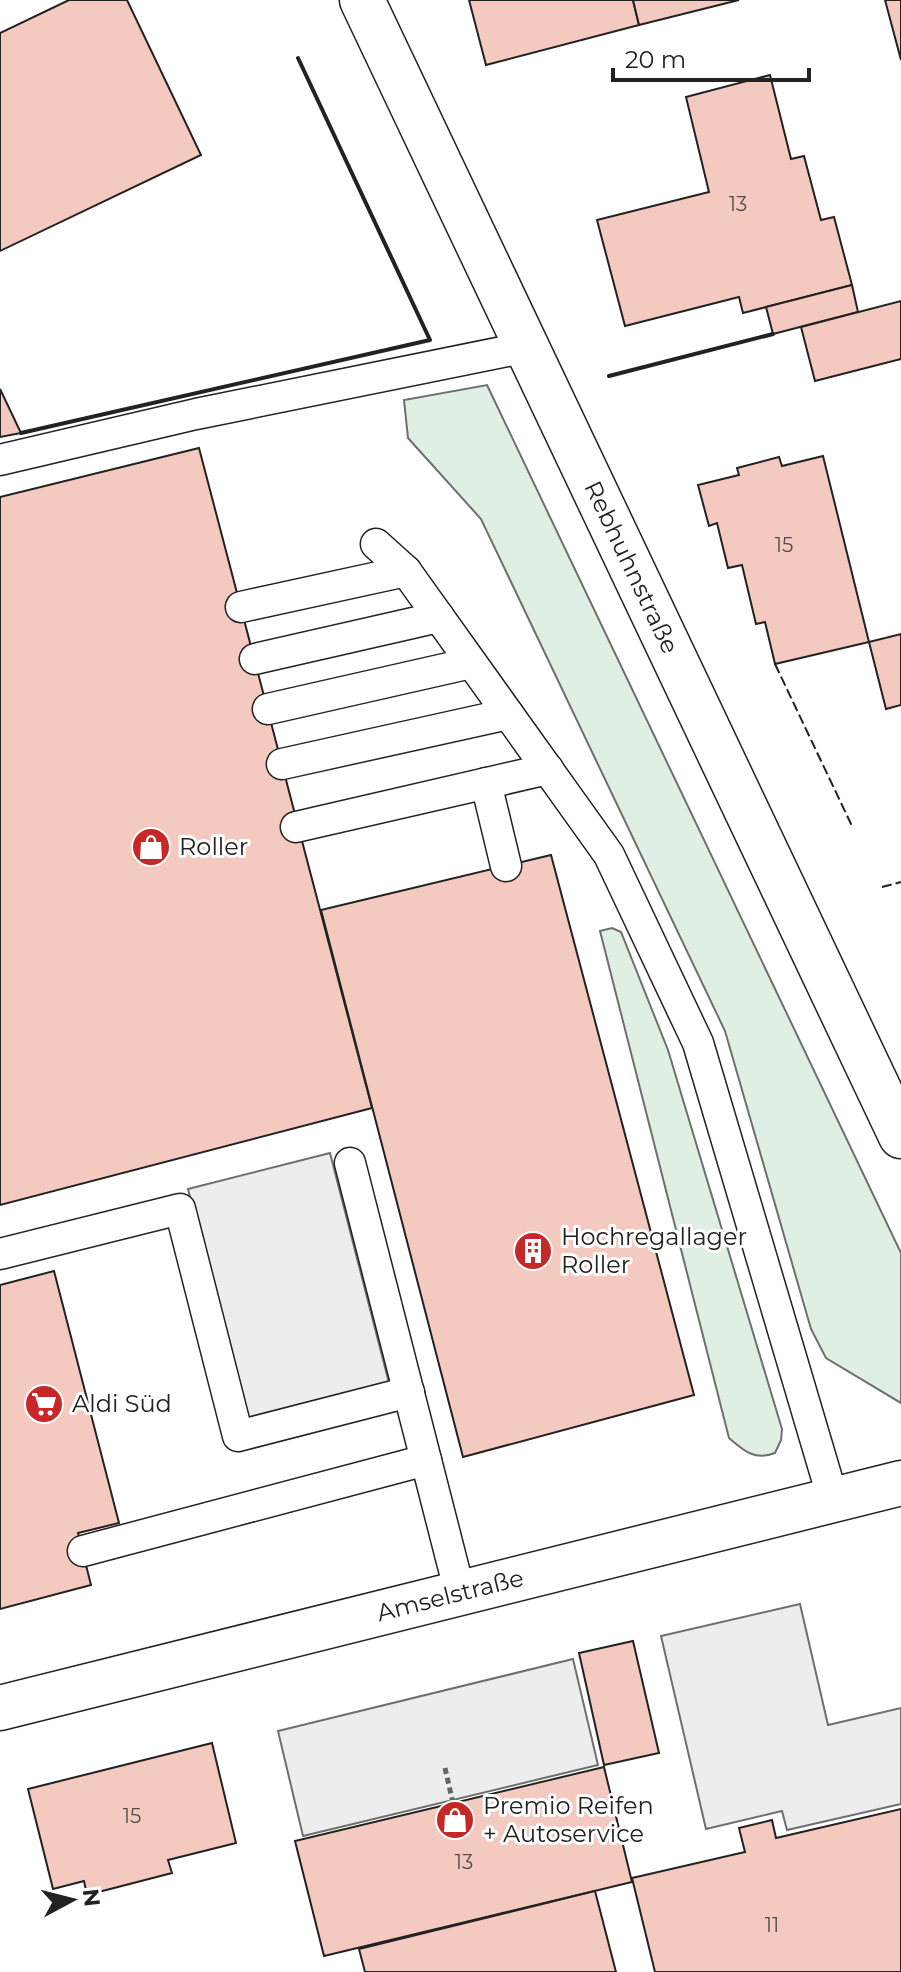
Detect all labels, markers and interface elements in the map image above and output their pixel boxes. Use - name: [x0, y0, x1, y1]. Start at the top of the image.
- scale bar: [613, 32, 809, 82]
- text: 20 m: [625, 45, 686, 74]
- house number: 13: [729, 192, 747, 216]
- street label: Rebhuhnstraße: [578, 476, 685, 658]
- house number: 15: [775, 533, 793, 557]
- shop icon: Roller: [130, 826, 172, 868]
- place label: Roller: [179, 832, 248, 861]
- place label: Hochregallager Roller: [561, 1222, 747, 1279]
- building icon: Hochregallager Roller: [512, 1230, 554, 1272]
- supermarket icon: Aldi Süd: [23, 1383, 65, 1425]
- place label: Aldi Süd: [72, 1389, 172, 1418]
- street label: Amselstraße: [374, 1563, 526, 1627]
- place label: Premio Reifen + Autoservice: [483, 1791, 654, 1848]
- shop icon: Premio Reifen + Autoservice: [434, 1799, 476, 1841]
- house number: 15: [123, 1804, 141, 1828]
- house number: 13: [455, 1850, 473, 1874]
- north arrow: [32, 1860, 112, 1940]
- text: N: [77, 1887, 106, 1908]
- house number: 11: [765, 1913, 779, 1937]

